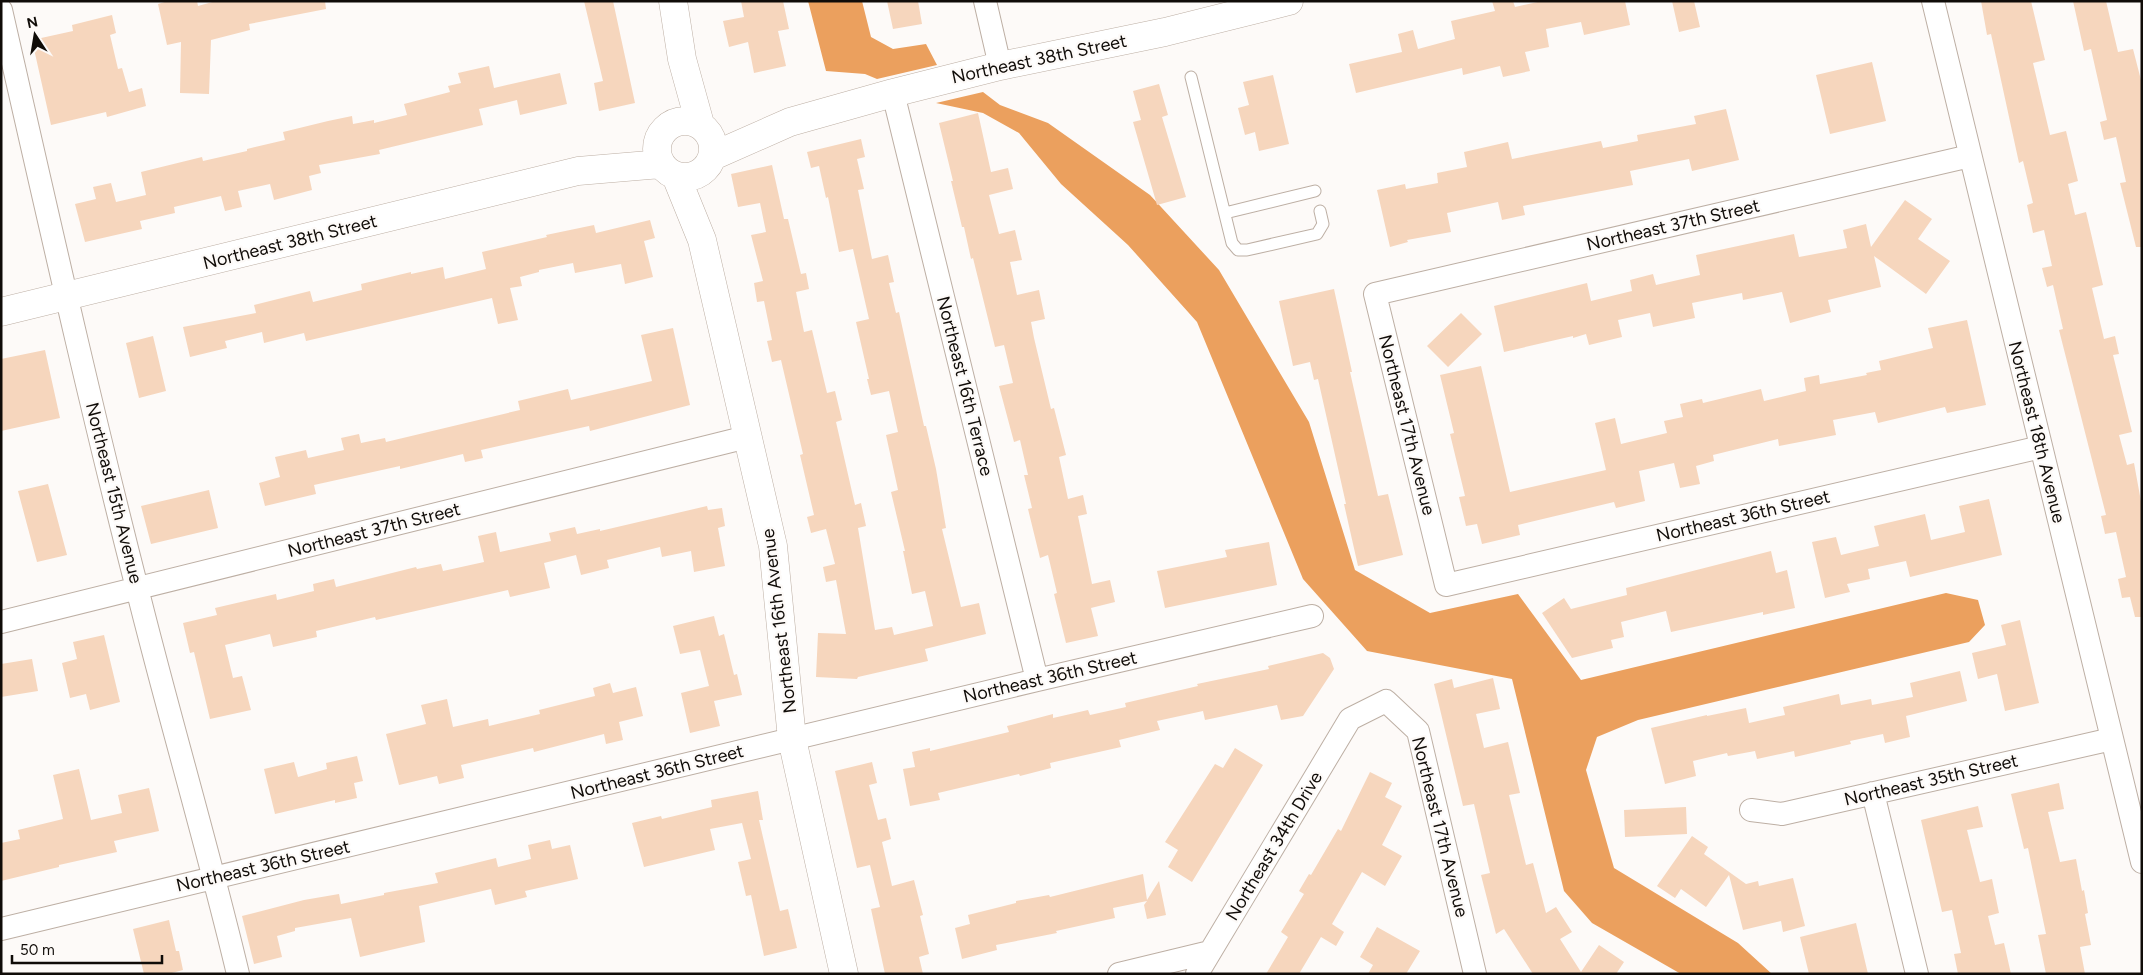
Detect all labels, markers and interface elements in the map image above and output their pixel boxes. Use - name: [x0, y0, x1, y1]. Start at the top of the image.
- north arrow: [10, 10, 60, 60]
- text: N: [25, 13, 39, 32]
- street label: Northeast 38th Street: [949, 30, 1129, 88]
- street label: Northeast 37th Street: [1584, 194, 1762, 256]
- street label: Northeast 38th Street: [201, 210, 379, 274]
- street label: Northeast 16th Terrace: [932, 294, 998, 478]
- street label: Northeast 17th Avenue: [1374, 332, 1440, 518]
- street label: Northeast 18th Avenue: [2004, 339, 2070, 525]
- street label: Northeast 15th Avenue: [81, 400, 147, 586]
- street label: Northeast 36th Street: [1654, 485, 1832, 547]
- street label: Northeast 37th Street: [285, 498, 463, 562]
- street label: Northeast 16th Avenue: [757, 527, 801, 715]
- street label: Northeast 36th Street: [961, 646, 1139, 708]
- street label: Northeast 17th Avenue: [1407, 734, 1473, 920]
- street label: Northeast 36th Street: [568, 740, 746, 804]
- street label: Northeast 35th Street: [1842, 749, 2020, 811]
- street label: Northeast 34th Drive: [1221, 767, 1327, 924]
- street label: Northeast 36th Street: [174, 835, 352, 897]
- scale bar: [12, 932, 162, 964]
- text: 50 m: [20, 941, 55, 959]

